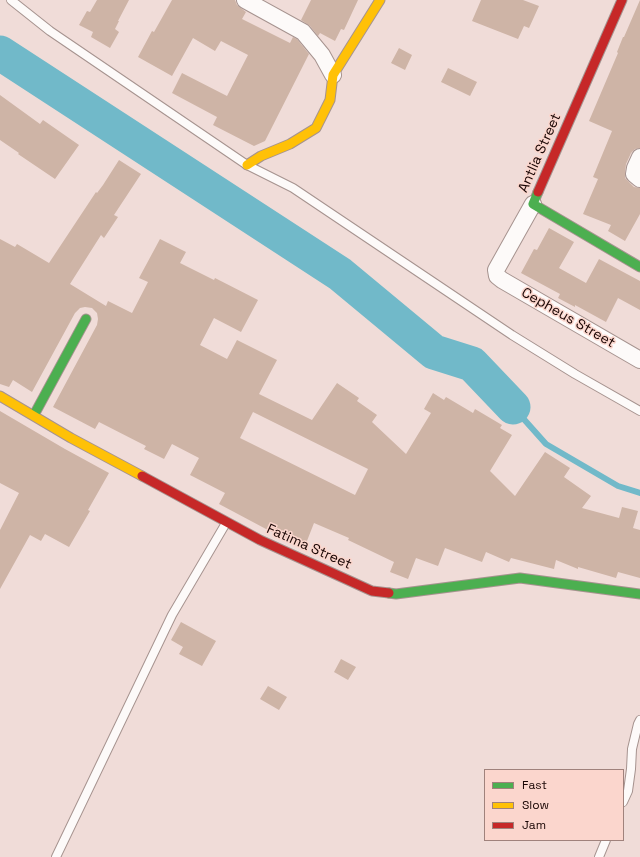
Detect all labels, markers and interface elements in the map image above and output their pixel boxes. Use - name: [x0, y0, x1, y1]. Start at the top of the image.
- street label: Antlia Street: [515, 111, 565, 195]
- street label: Cepheus Street: [518, 284, 618, 352]
- street label: Fatima Street: [264, 521, 354, 573]
- legend: [484, 769, 624, 841]
- text: Fast: [522, 777, 547, 793]
- text: Slow: [522, 797, 549, 813]
- text: Jam: [522, 817, 546, 833]

